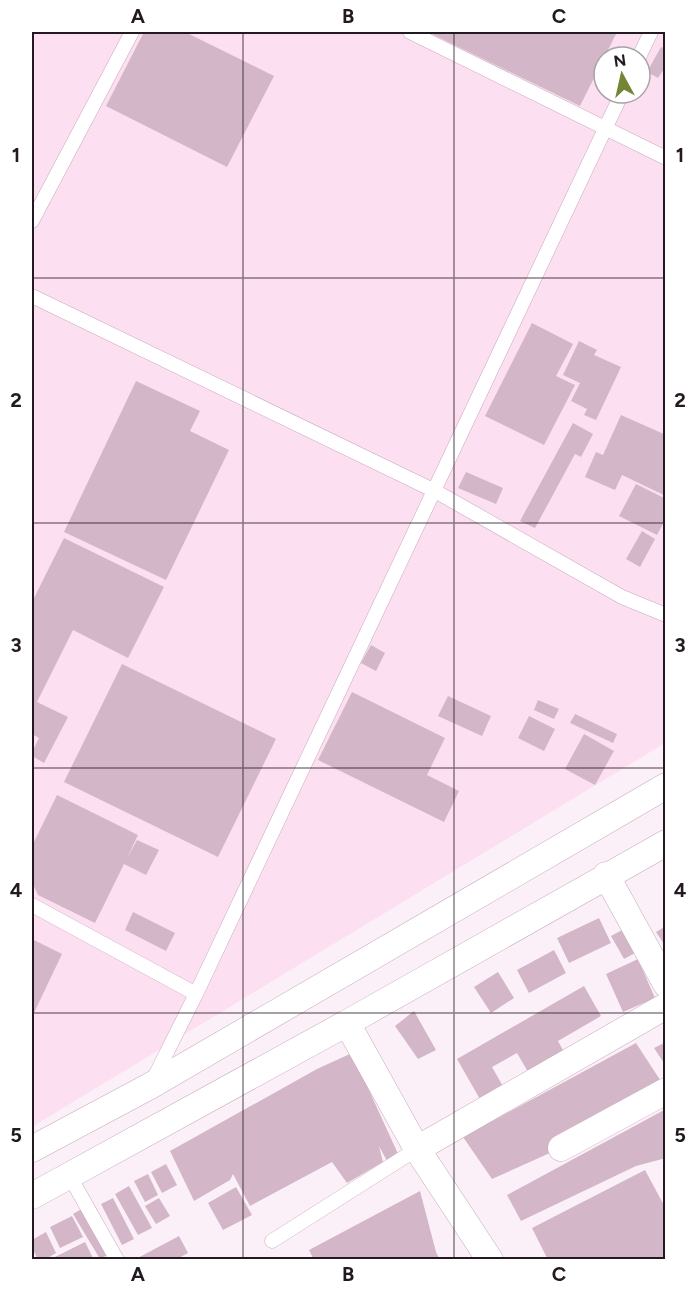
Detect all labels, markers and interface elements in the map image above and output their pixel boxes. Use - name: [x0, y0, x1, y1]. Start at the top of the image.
- text: A: [131, 4, 146, 28]
- text: B: [342, 4, 354, 28]
- text: C: [552, 4, 566, 28]
- north arrow: [592, 45, 652, 105]
- text: N: [613, 50, 627, 71]
- text: 1: [12, 143, 20, 167]
- text: 1: [676, 143, 684, 167]
- text: 2: [10, 388, 22, 412]
- text: 2: [674, 388, 686, 412]
- text: 3: [10, 633, 22, 657]
- text: 3: [674, 633, 686, 657]
- text: 4: [10, 878, 23, 902]
- text: 4: [674, 878, 687, 902]
- text: 5: [10, 1123, 22, 1147]
- text: 5: [674, 1123, 686, 1147]
- text: A: [131, 1262, 146, 1286]
- text: B: [342, 1262, 354, 1286]
- text: C: [552, 1262, 566, 1286]

